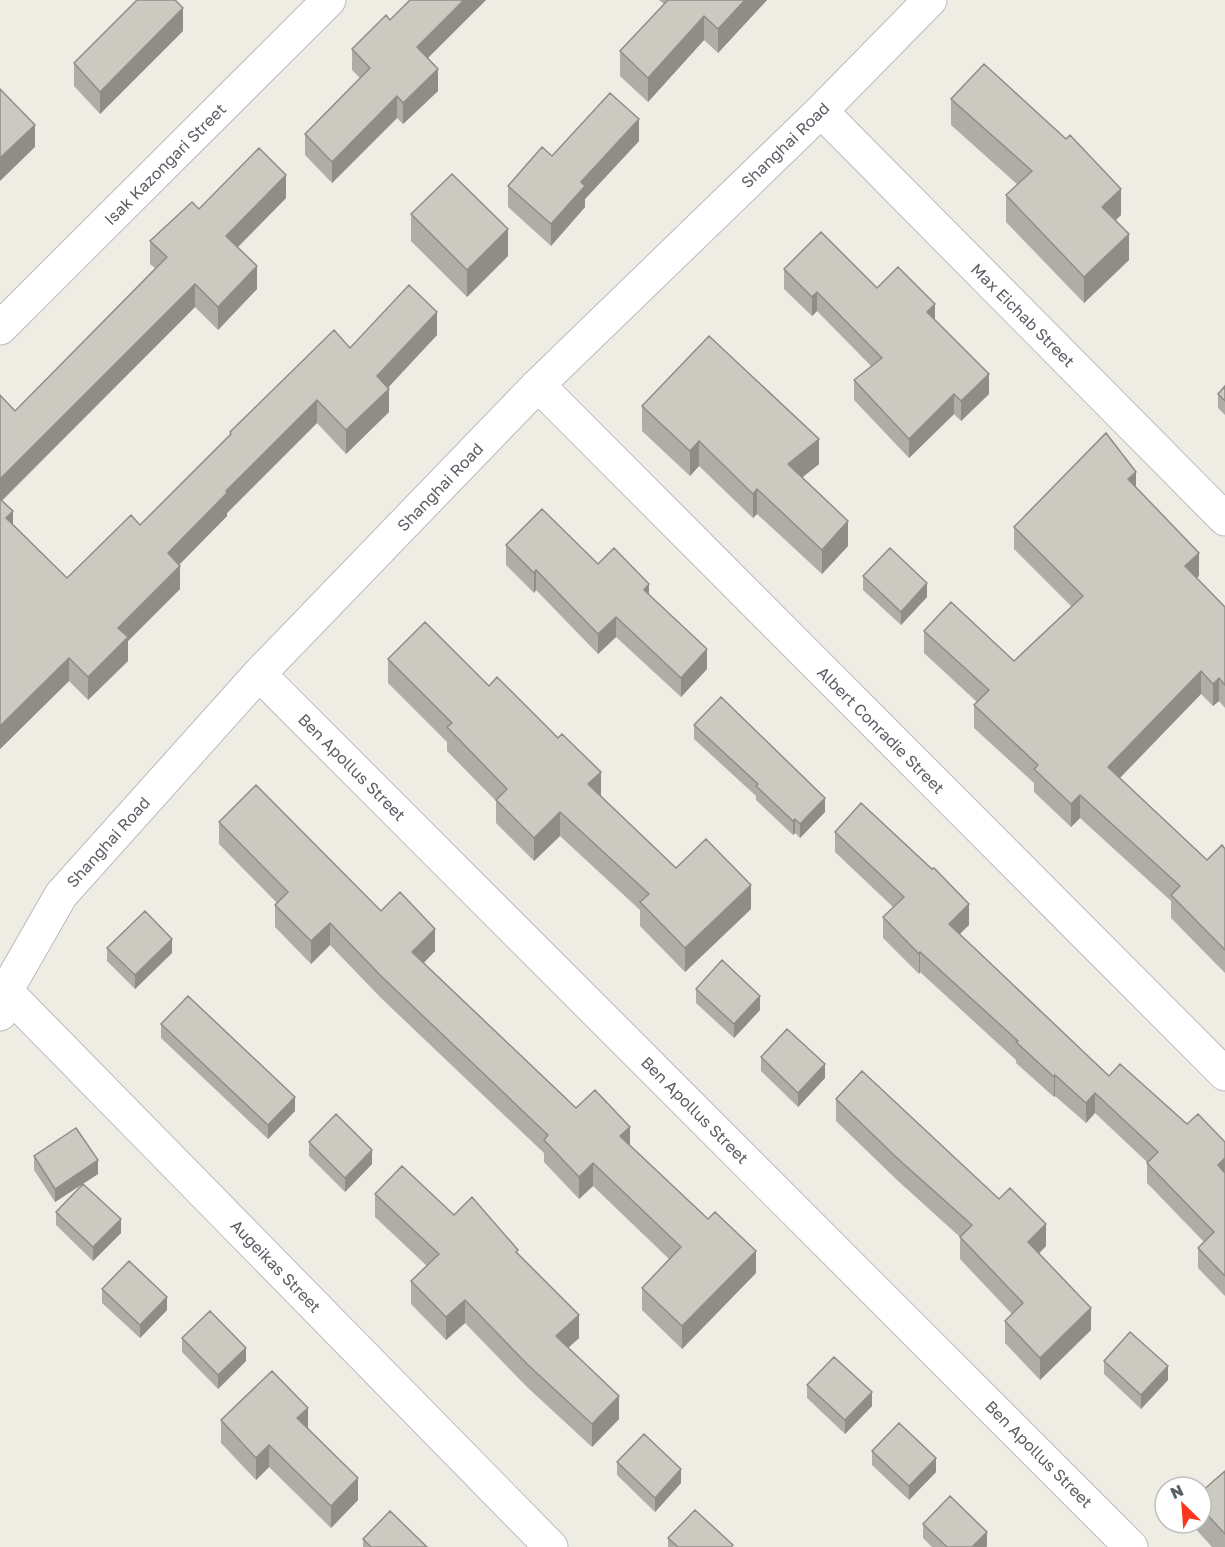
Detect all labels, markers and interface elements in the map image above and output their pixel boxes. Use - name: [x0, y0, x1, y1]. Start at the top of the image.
- street label: Shanghai Road: [737, 98, 833, 192]
- street label: Isak Kazongari Street: [100, 99, 230, 229]
- street label: Max Eichab Street: [967, 259, 1079, 371]
- street label: Shanghai Road: [393, 439, 487, 535]
- street label: Albert Conradie Street: [813, 662, 949, 798]
- street label: Ben Apollus Street: [294, 709, 410, 825]
- street label: Shanghai Road: [62, 793, 154, 891]
- street label: Ben Apollus Street: [637, 1052, 753, 1168]
- street label: Augeikas Street: [227, 1215, 325, 1317]
- street label: Ben Apollus Street: [981, 1396, 1097, 1512]
- north arrow: [1153, 1475, 1213, 1535]
- text: N: [1167, 1480, 1186, 1503]

